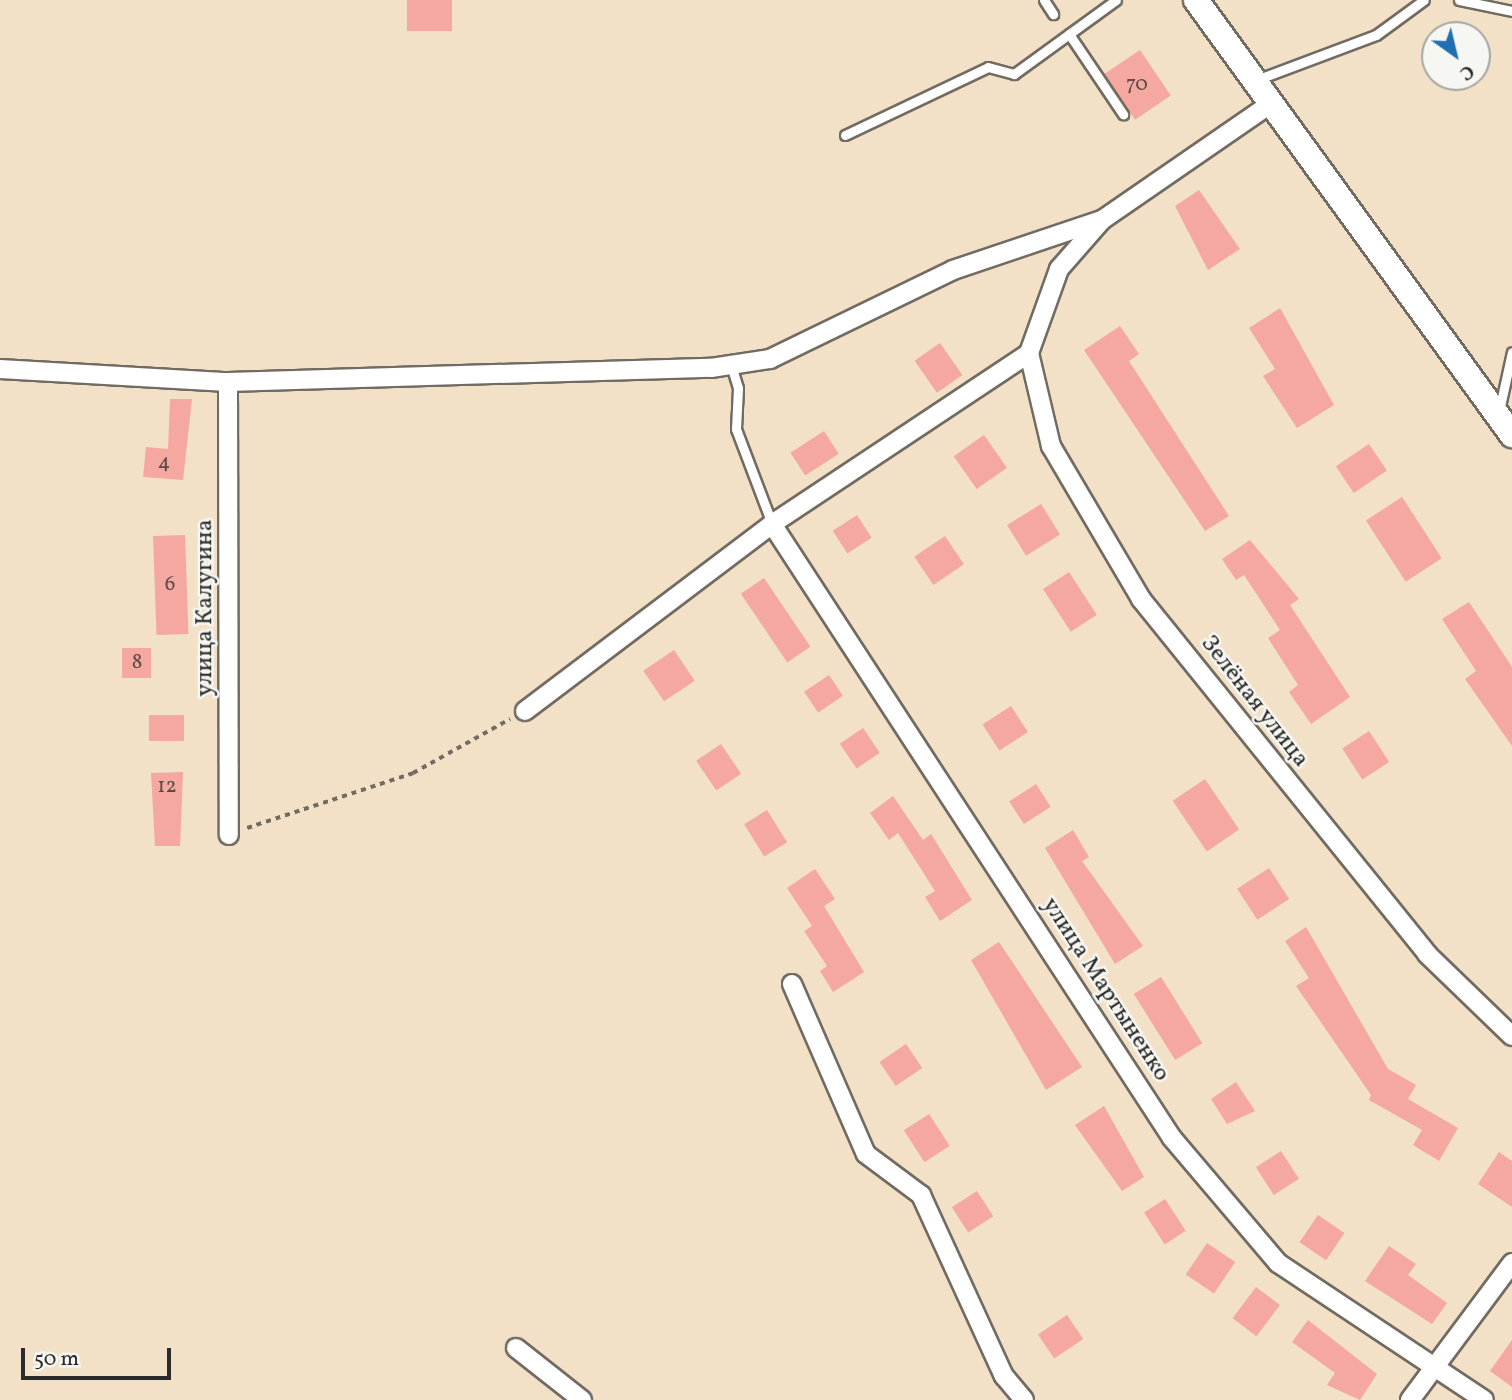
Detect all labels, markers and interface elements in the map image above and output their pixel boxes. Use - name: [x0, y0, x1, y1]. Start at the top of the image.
- north arrow: [1421, 21, 1491, 91]
- text: С: [1454, 58, 1479, 86]
- house number: 70: [1126, 72, 1148, 98]
- house number: 4: [158, 450, 170, 476]
- street label: улица Калугина: [192, 519, 220, 697]
- house number: 6: [165, 572, 175, 598]
- street label: Зелёная улица: [1193, 630, 1315, 774]
- house number: 8: [132, 650, 142, 676]
- house number: 12: [157, 774, 177, 800]
- street label: улица Мартыненко: [1035, 893, 1175, 1087]
- scale bar: [24, 1334, 175, 1378]
- text: 50 m: [34, 1345, 79, 1374]

